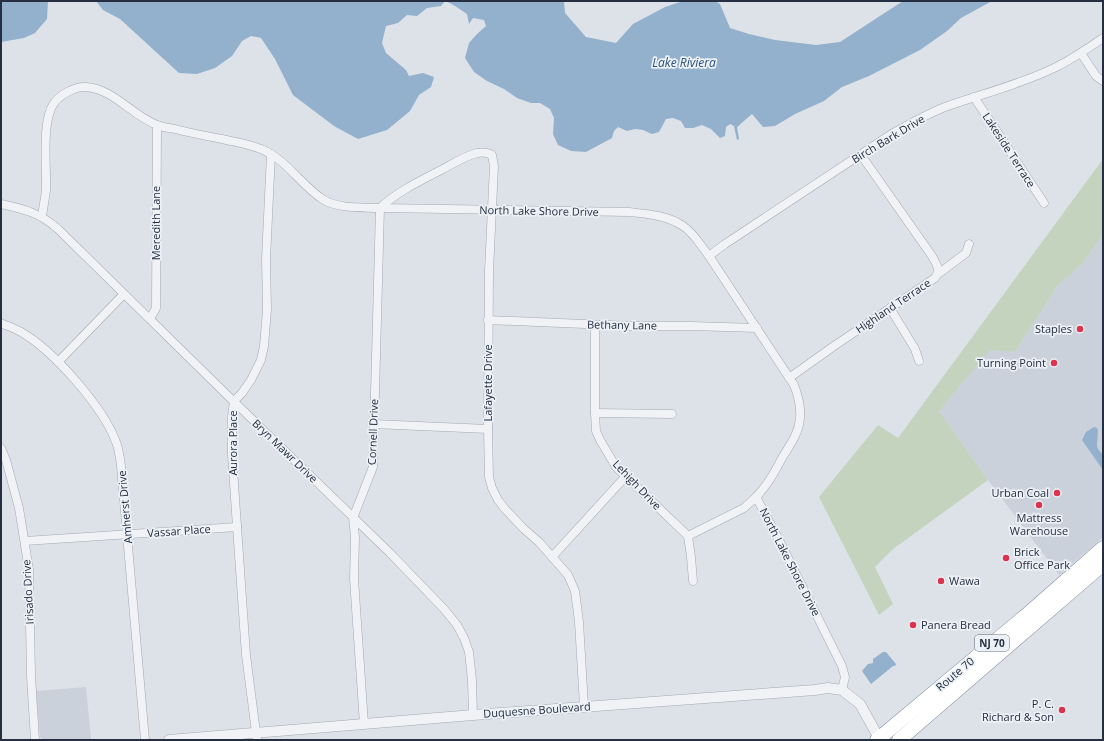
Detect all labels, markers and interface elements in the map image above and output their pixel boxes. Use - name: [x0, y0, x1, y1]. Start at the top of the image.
- water label: Lake Riviera: [652, 54, 716, 71]
- street label: Lakeside Terrace: [980, 109, 1039, 190]
- street label: Birch Bark Drive: [849, 111, 927, 166]
- street label: Meredith Lane: [148, 186, 163, 260]
- street label: North Lake Shore Drive: [479, 202, 599, 219]
- street label: Highland Terrace: [852, 275, 933, 336]
- street label: Bethany Lane: [587, 316, 657, 333]
- place label: Staples: [1035, 321, 1072, 336]
- marker: Staples: [1075, 324, 1085, 334]
- street label: Lafayette Drive: [480, 344, 495, 422]
- place label: Turning Point: [977, 355, 1046, 370]
- marker: Turning Point: [1049, 358, 1059, 368]
- street label: Cornell Drive: [364, 399, 381, 465]
- street label: Aurora Place: [225, 410, 240, 476]
- street label: Bryn Mawr Drive: [249, 416, 321, 486]
- street label: Lehigh Drive: [610, 456, 665, 513]
- street label: Amherst Drive: [114, 470, 135, 544]
- place label: Urban Coal: [992, 485, 1049, 500]
- marker: Urban Coal: [1052, 488, 1062, 498]
- marker: Mattress Warehouse: [1034, 500, 1044, 510]
- street label: North Lake Shore Drive: [757, 505, 824, 618]
- place label: Mattress Warehouse: [1010, 510, 1068, 538]
- street label: Vassar Place: [147, 521, 211, 540]
- place label: Brick Office Park: [1014, 544, 1070, 572]
- marker: Brick Office Park: [1001, 553, 1011, 563]
- street label: Irisado Drive: [18, 559, 37, 625]
- place label: Wawa: [949, 573, 980, 588]
- marker: Wawa: [936, 576, 946, 586]
- place label: Panera Bread: [921, 617, 991, 632]
- marker: Panera Bread: [908, 620, 918, 630]
- road number: NJ 70: [975, 635, 1009, 651]
- street label: Route 70: [932, 653, 977, 694]
- place label: P. C. Richard & Son: [982, 696, 1054, 724]
- street label: Duquesne Boulevard: [483, 698, 591, 721]
- marker: P. C. Richard & Son: [1057, 705, 1067, 715]

